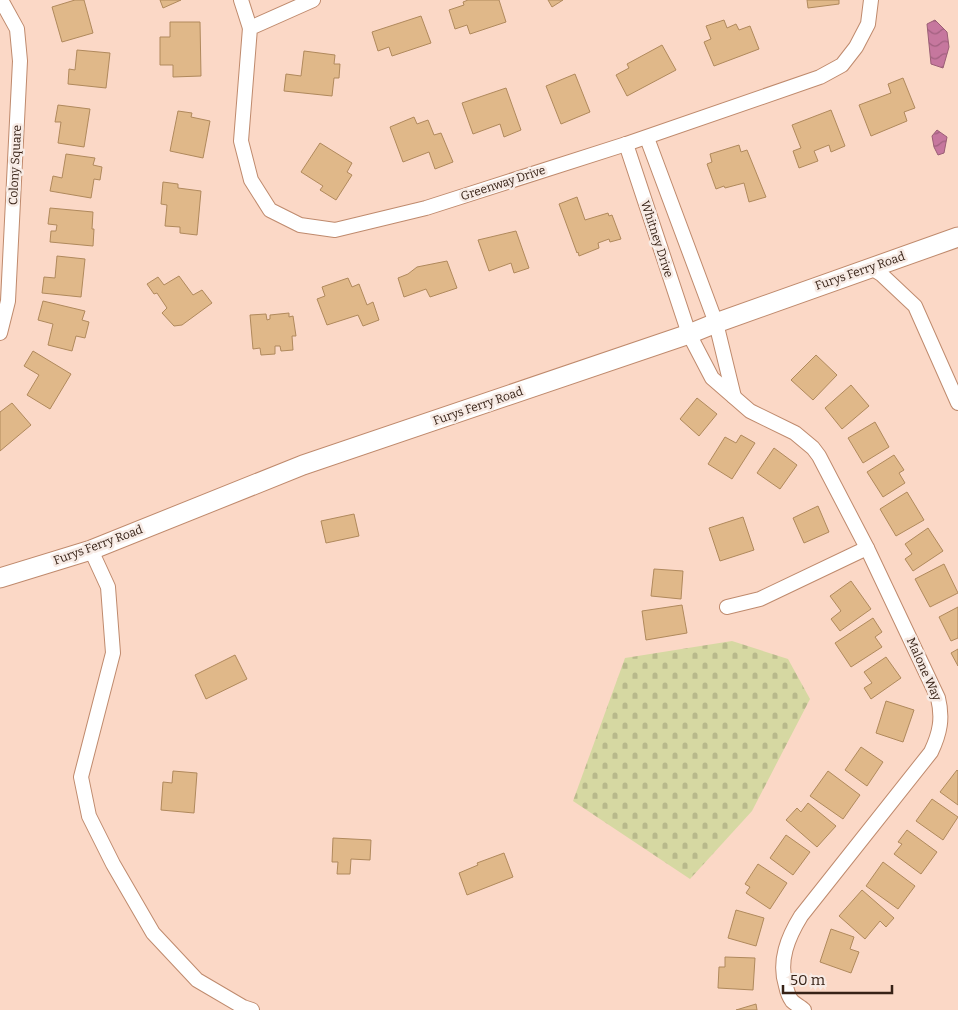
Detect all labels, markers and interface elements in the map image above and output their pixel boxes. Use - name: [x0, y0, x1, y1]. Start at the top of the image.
- street label: Colony Square: [6, 125, 24, 205]
- street label: Greenway Drive: [459, 163, 547, 203]
- street label: Whitney Drive: [638, 199, 676, 279]
- street label: Furys Ferry Road: [813, 249, 907, 293]
- street label: Furys Ferry Road: [431, 384, 525, 428]
- street label: Furys Ferry Road: [51, 522, 145, 568]
- street label: Malone Way: [904, 635, 944, 703]
- scale bar: [783, 962, 892, 994]
- text: 50 m: [790, 971, 826, 989]

